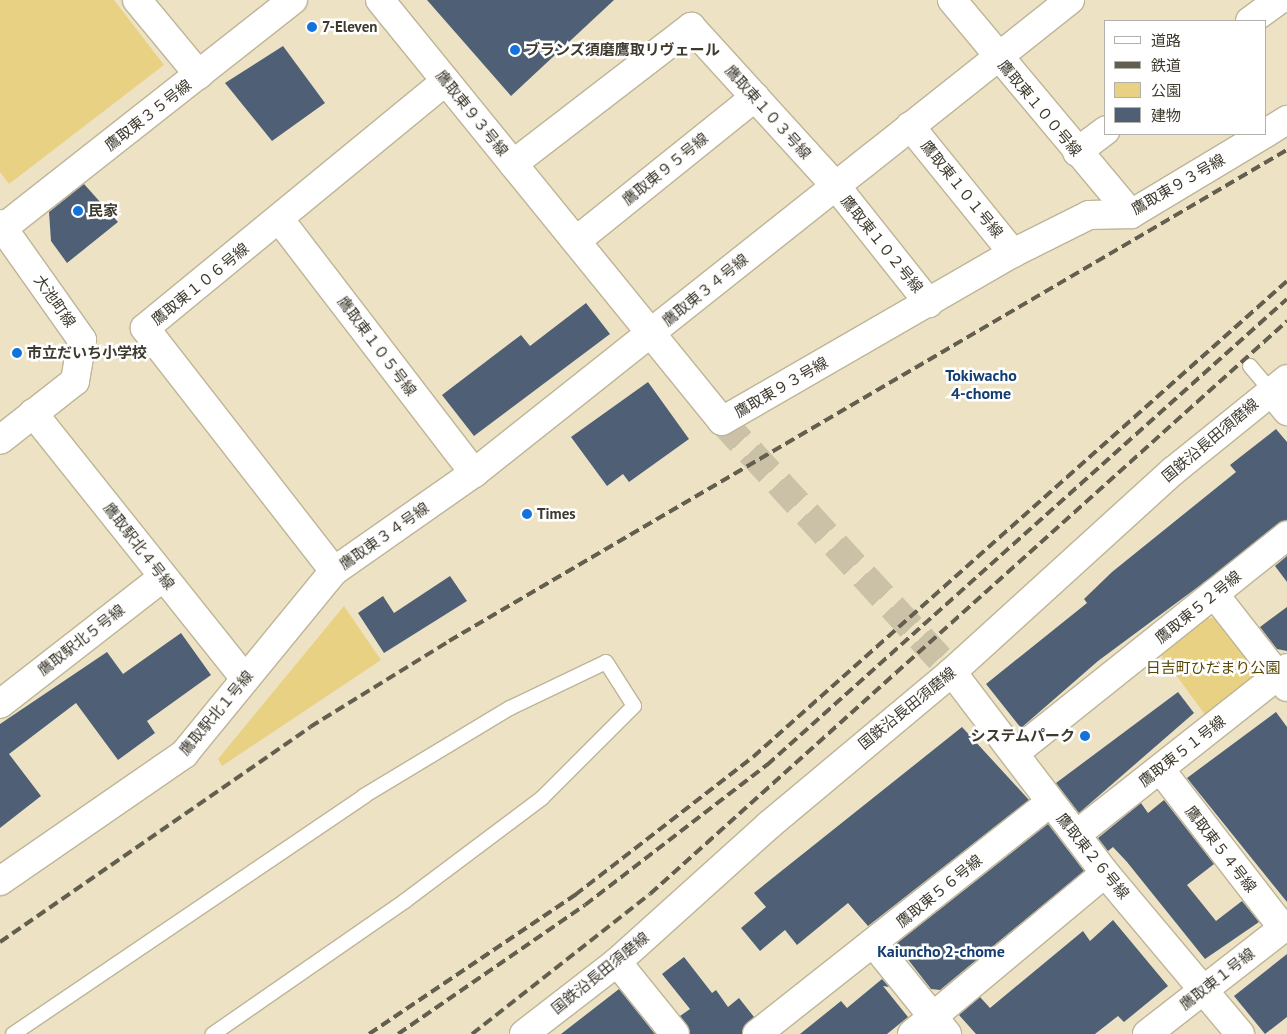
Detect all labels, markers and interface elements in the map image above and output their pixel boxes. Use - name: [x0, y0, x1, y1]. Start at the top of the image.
- place label: 7-Eleven: [322, 18, 377, 36]
- legend: [1104, 20, 1267, 135]
- marker: 7-Eleven: [306, 21, 318, 33]
- text: 道路: [1151, 31, 1181, 50]
- place label: ブランズ須磨鷹取リヴェール: [525, 41, 720, 59]
- marker: ブランズ須磨鷹取リヴェール: [509, 44, 521, 56]
- street label: 鷹取東１００号線: [995, 56, 1085, 160]
- text: 鉄道: [1151, 56, 1181, 75]
- street label: 鷹取東１０３号線: [721, 61, 815, 163]
- street label: 鷹取東９３号線: [432, 67, 512, 159]
- street label: 鷹取東３５号線: [101, 76, 195, 154]
- text: 公園: [1151, 81, 1181, 100]
- text: 建物: [1151, 106, 1181, 125]
- street label: 鷹取東９５号線: [619, 129, 711, 209]
- street label: 鷹取東１０１号線: [917, 137, 1007, 241]
- street label: 鷹取東９３号線: [1128, 150, 1228, 218]
- street label: 鷹取東１０２号線: [837, 192, 927, 296]
- place label: 民家: [88, 202, 118, 220]
- marker: 民家: [72, 205, 84, 217]
- street label: 鷹取東１０６号線: [148, 239, 252, 329]
- street label: 鷹取東３４号線: [659, 250, 751, 330]
- street label: 大池町線: [30, 271, 80, 331]
- street label: 鷹取東１０５号線: [334, 293, 420, 399]
- place label: 市立だいち小学校: [27, 344, 147, 362]
- marker: 市立だいち小学校: [11, 347, 23, 359]
- street label: 鷹取東９３号線: [731, 353, 831, 421]
- district label: Tokiwacho 4-chome: [945, 365, 1017, 403]
- street label: 国鉄沿長田須磨線: [1158, 395, 1262, 485]
- street label: 鷹取駅北４号線: [100, 499, 178, 593]
- street label: 鷹取東３４号線: [336, 499, 432, 573]
- place label: Times: [537, 505, 576, 523]
- marker: Times: [521, 508, 533, 520]
- street label: 鷹取東５２号線: [1152, 567, 1244, 647]
- street label: 鷹取駅北５号線: [34, 601, 128, 679]
- park label: 日吉町ひだまり公園: [1146, 659, 1280, 677]
- street label: 国鉄沿長田須磨線: [855, 663, 959, 753]
- street label: 鷹取駅北１号線: [175, 667, 257, 759]
- street label: 鷹取東５１号線: [1135, 712, 1229, 790]
- place label: システムパーク: [970, 727, 1075, 745]
- marker: システムパーク: [1079, 730, 1091, 742]
- street label: 鷹取東５４号線: [1182, 802, 1260, 896]
- street label: 鷹取東２６号線: [1053, 810, 1133, 902]
- street label: 鷹取東５６号線: [893, 851, 985, 931]
- street label: 国鉄沿長田須磨線: [548, 928, 652, 1018]
- district label: Kaiuncho 2-chome: [877, 941, 1005, 961]
- street label: 鷹取東１号線: [1176, 944, 1258, 1014]

